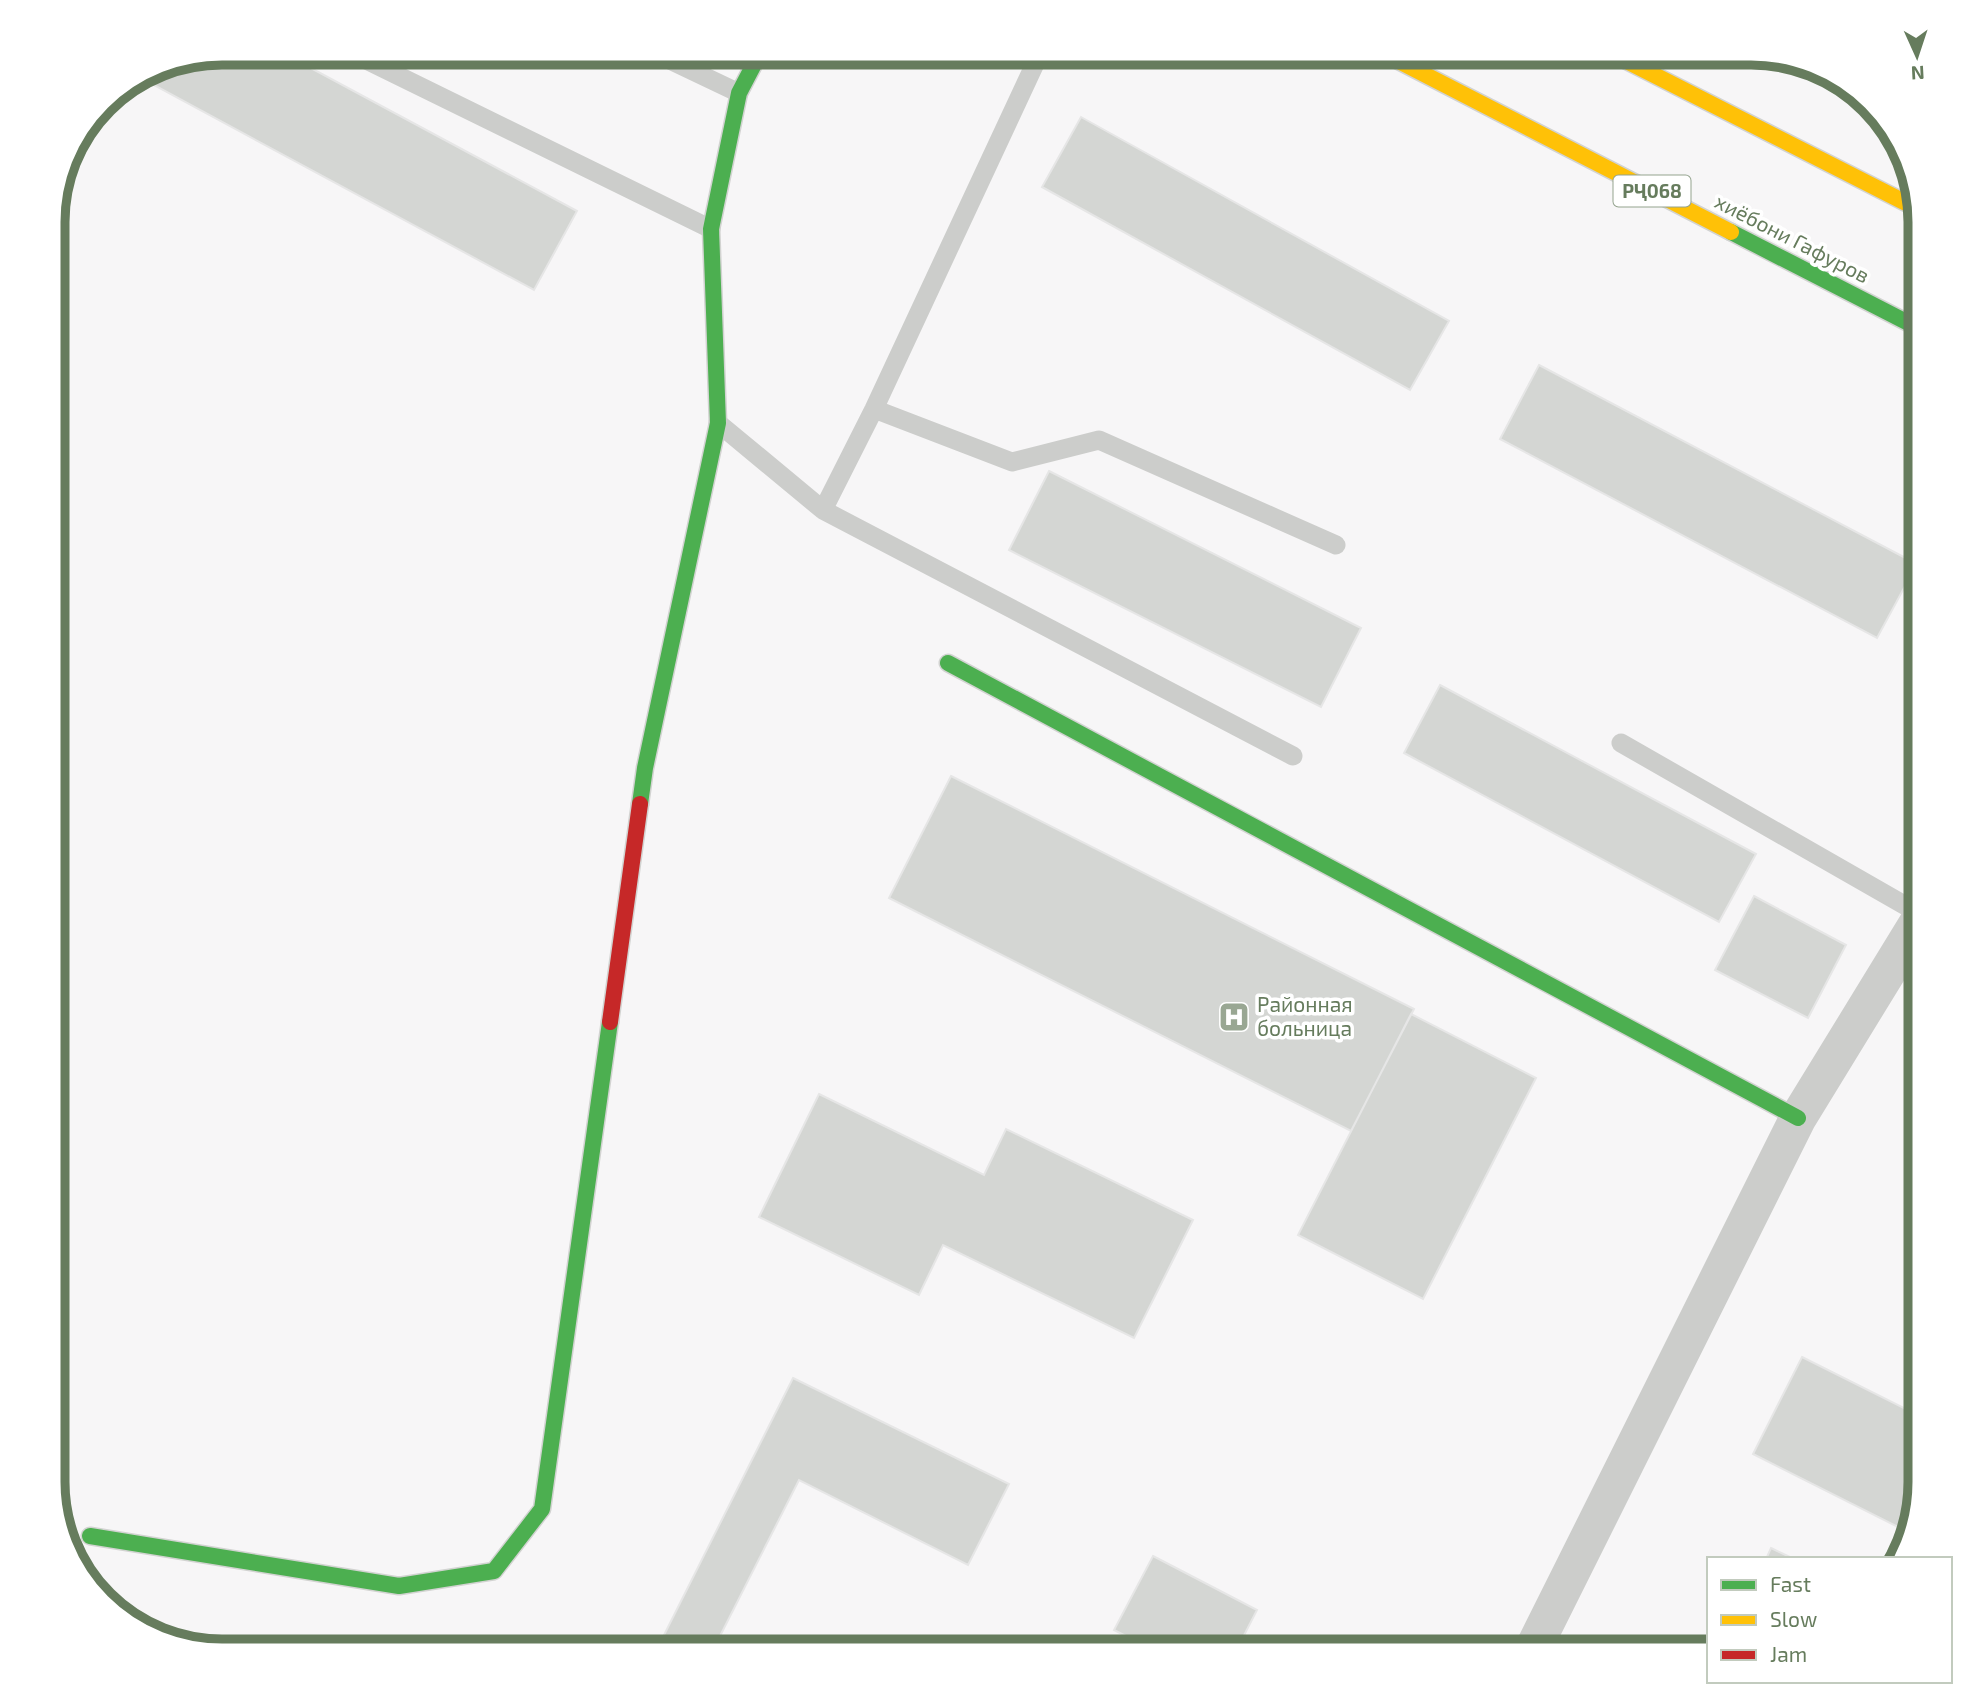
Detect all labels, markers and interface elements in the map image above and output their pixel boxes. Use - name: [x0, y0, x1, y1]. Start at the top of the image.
- north arrow: [1882, 21, 1952, 91]
- text: N: [1910, 62, 1925, 85]
- road number: РҶ068: [1614, 176, 1690, 206]
- street label: хиёбони Гафуров: [1711, 188, 1874, 288]
- place label: Районная больница: [1257, 991, 1353, 1040]
- hospital icon: Районная больница: [1217, 1000, 1251, 1034]
- legend: [1707, 1557, 1952, 1683]
- text: Fast: [1770, 1571, 1811, 1596]
- text: Slow: [1770, 1606, 1817, 1631]
- text: Jam: [1770, 1641, 1807, 1666]

